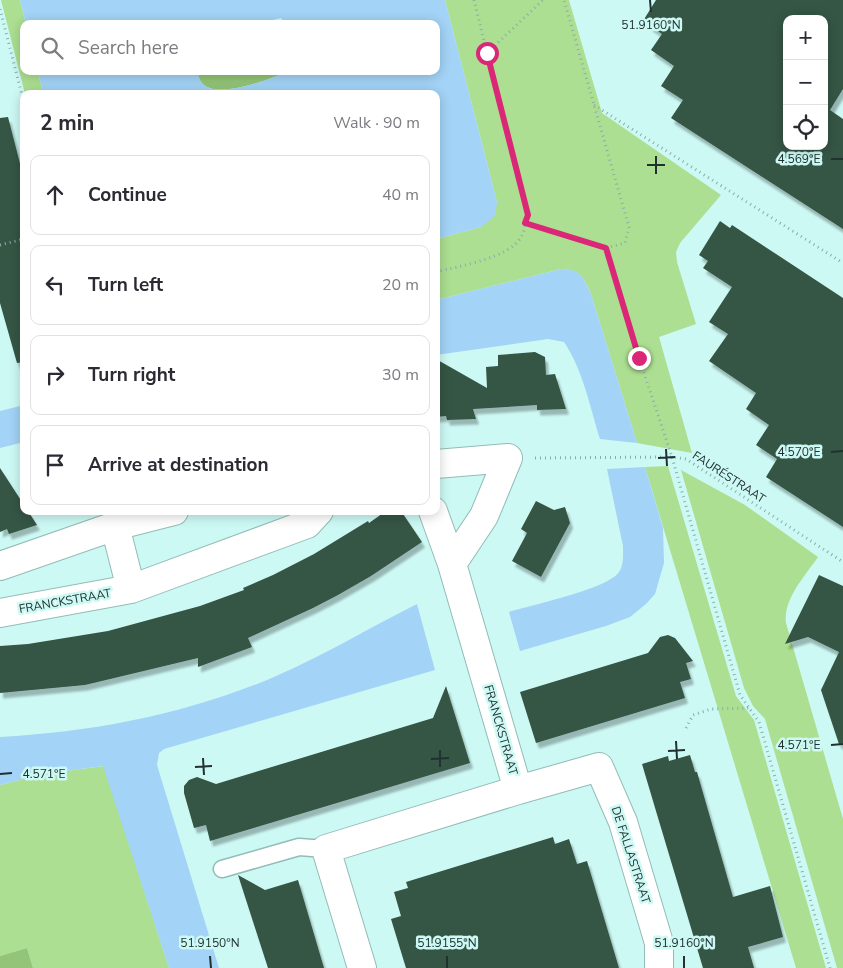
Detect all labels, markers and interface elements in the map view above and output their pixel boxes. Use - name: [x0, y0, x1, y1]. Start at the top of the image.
- map controls: [783, 15, 828, 150]
- button: +: [783, 15, 828, 60]
- text: 51.9160°N: [621, 17, 681, 33]
- search box: [20, 20, 440, 75]
- icon: search: [38, 34, 66, 62]
- text: Search here: [78, 35, 179, 61]
- route start: [476, 42, 499, 65]
- button: −: [783, 60, 828, 105]
- button: locate: [783, 105, 828, 150]
- text: 2 min: [40, 109, 94, 137]
- text: Walk · 90 m: [333, 112, 420, 134]
- text: 4.569°E: [778, 151, 820, 167]
- icon: ahead: [41, 181, 69, 209]
- text: Continue: [88, 182, 167, 208]
- text: 40 m: [382, 184, 419, 206]
- icon: left: [41, 271, 69, 299]
- text: Turn left: [88, 272, 163, 298]
- text: 20 m: [382, 274, 419, 296]
- route end: [628, 347, 651, 370]
- icon: right: [41, 361, 69, 389]
- text: Turn right: [88, 362, 175, 388]
- text: 30 m: [382, 364, 419, 386]
- text: 4.570°E: [778, 444, 820, 460]
- street label: FAURÉSTRAAT: [689, 447, 769, 507]
- icon: arrive: [41, 451, 69, 479]
- text: Arrive at destination: [88, 452, 269, 478]
- street label: FRANCKSTRAAT: [18, 585, 113, 617]
- street label: FRANCKSTRAAT: [480, 683, 522, 778]
- text: 4.571°E: [778, 737, 820, 753]
- text: 4.571°E: [23, 766, 65, 782]
- street label: DE FALLASTRAAT: [608, 804, 654, 906]
- text: 51.9150°N: [180, 935, 240, 951]
- text: 51.9155°N: [417, 935, 477, 951]
- text: 51.9160°N: [654, 935, 714, 951]

